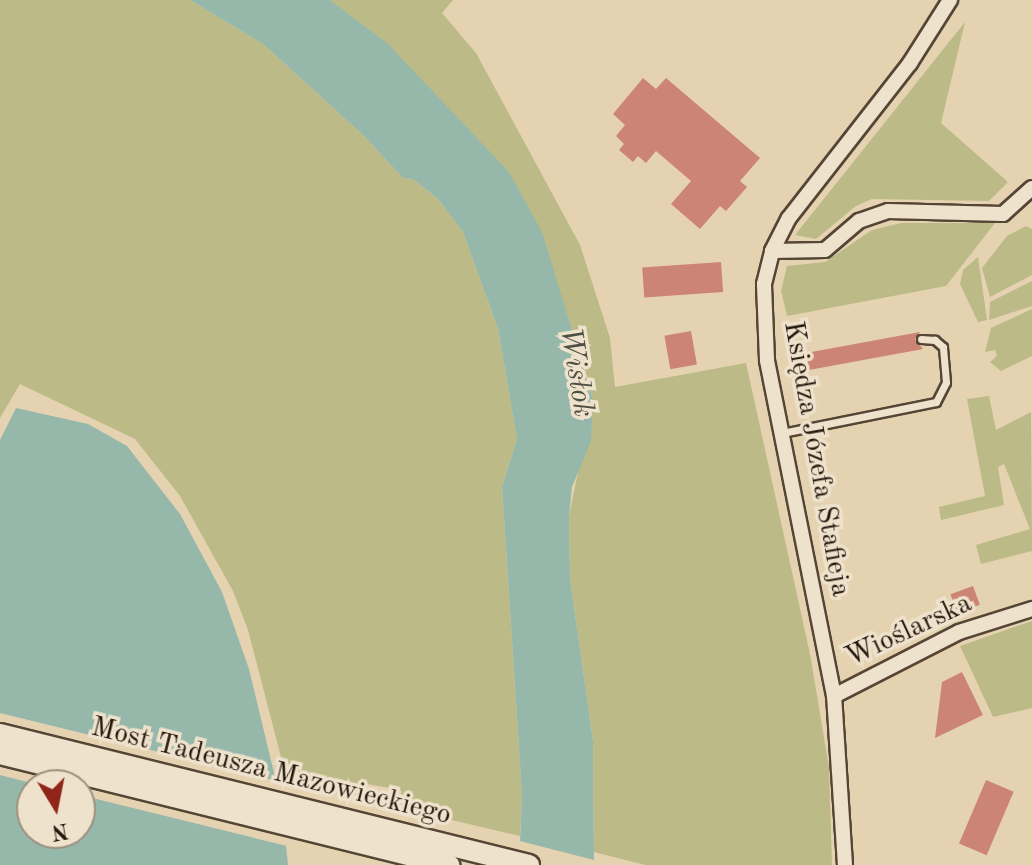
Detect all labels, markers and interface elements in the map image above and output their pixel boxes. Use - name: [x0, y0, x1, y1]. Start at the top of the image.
- street label: Księdza Józefa Stafieja: [775, 319, 857, 599]
- water label: Wisłok: [551, 324, 601, 420]
- street label: Wioślarska: [840, 587, 978, 675]
- street label: Most Tadeusza Mazowieckiego: [88, 711, 454, 833]
- north arrow: [16, 769, 96, 849]
- text: N: [50, 818, 70, 843]

